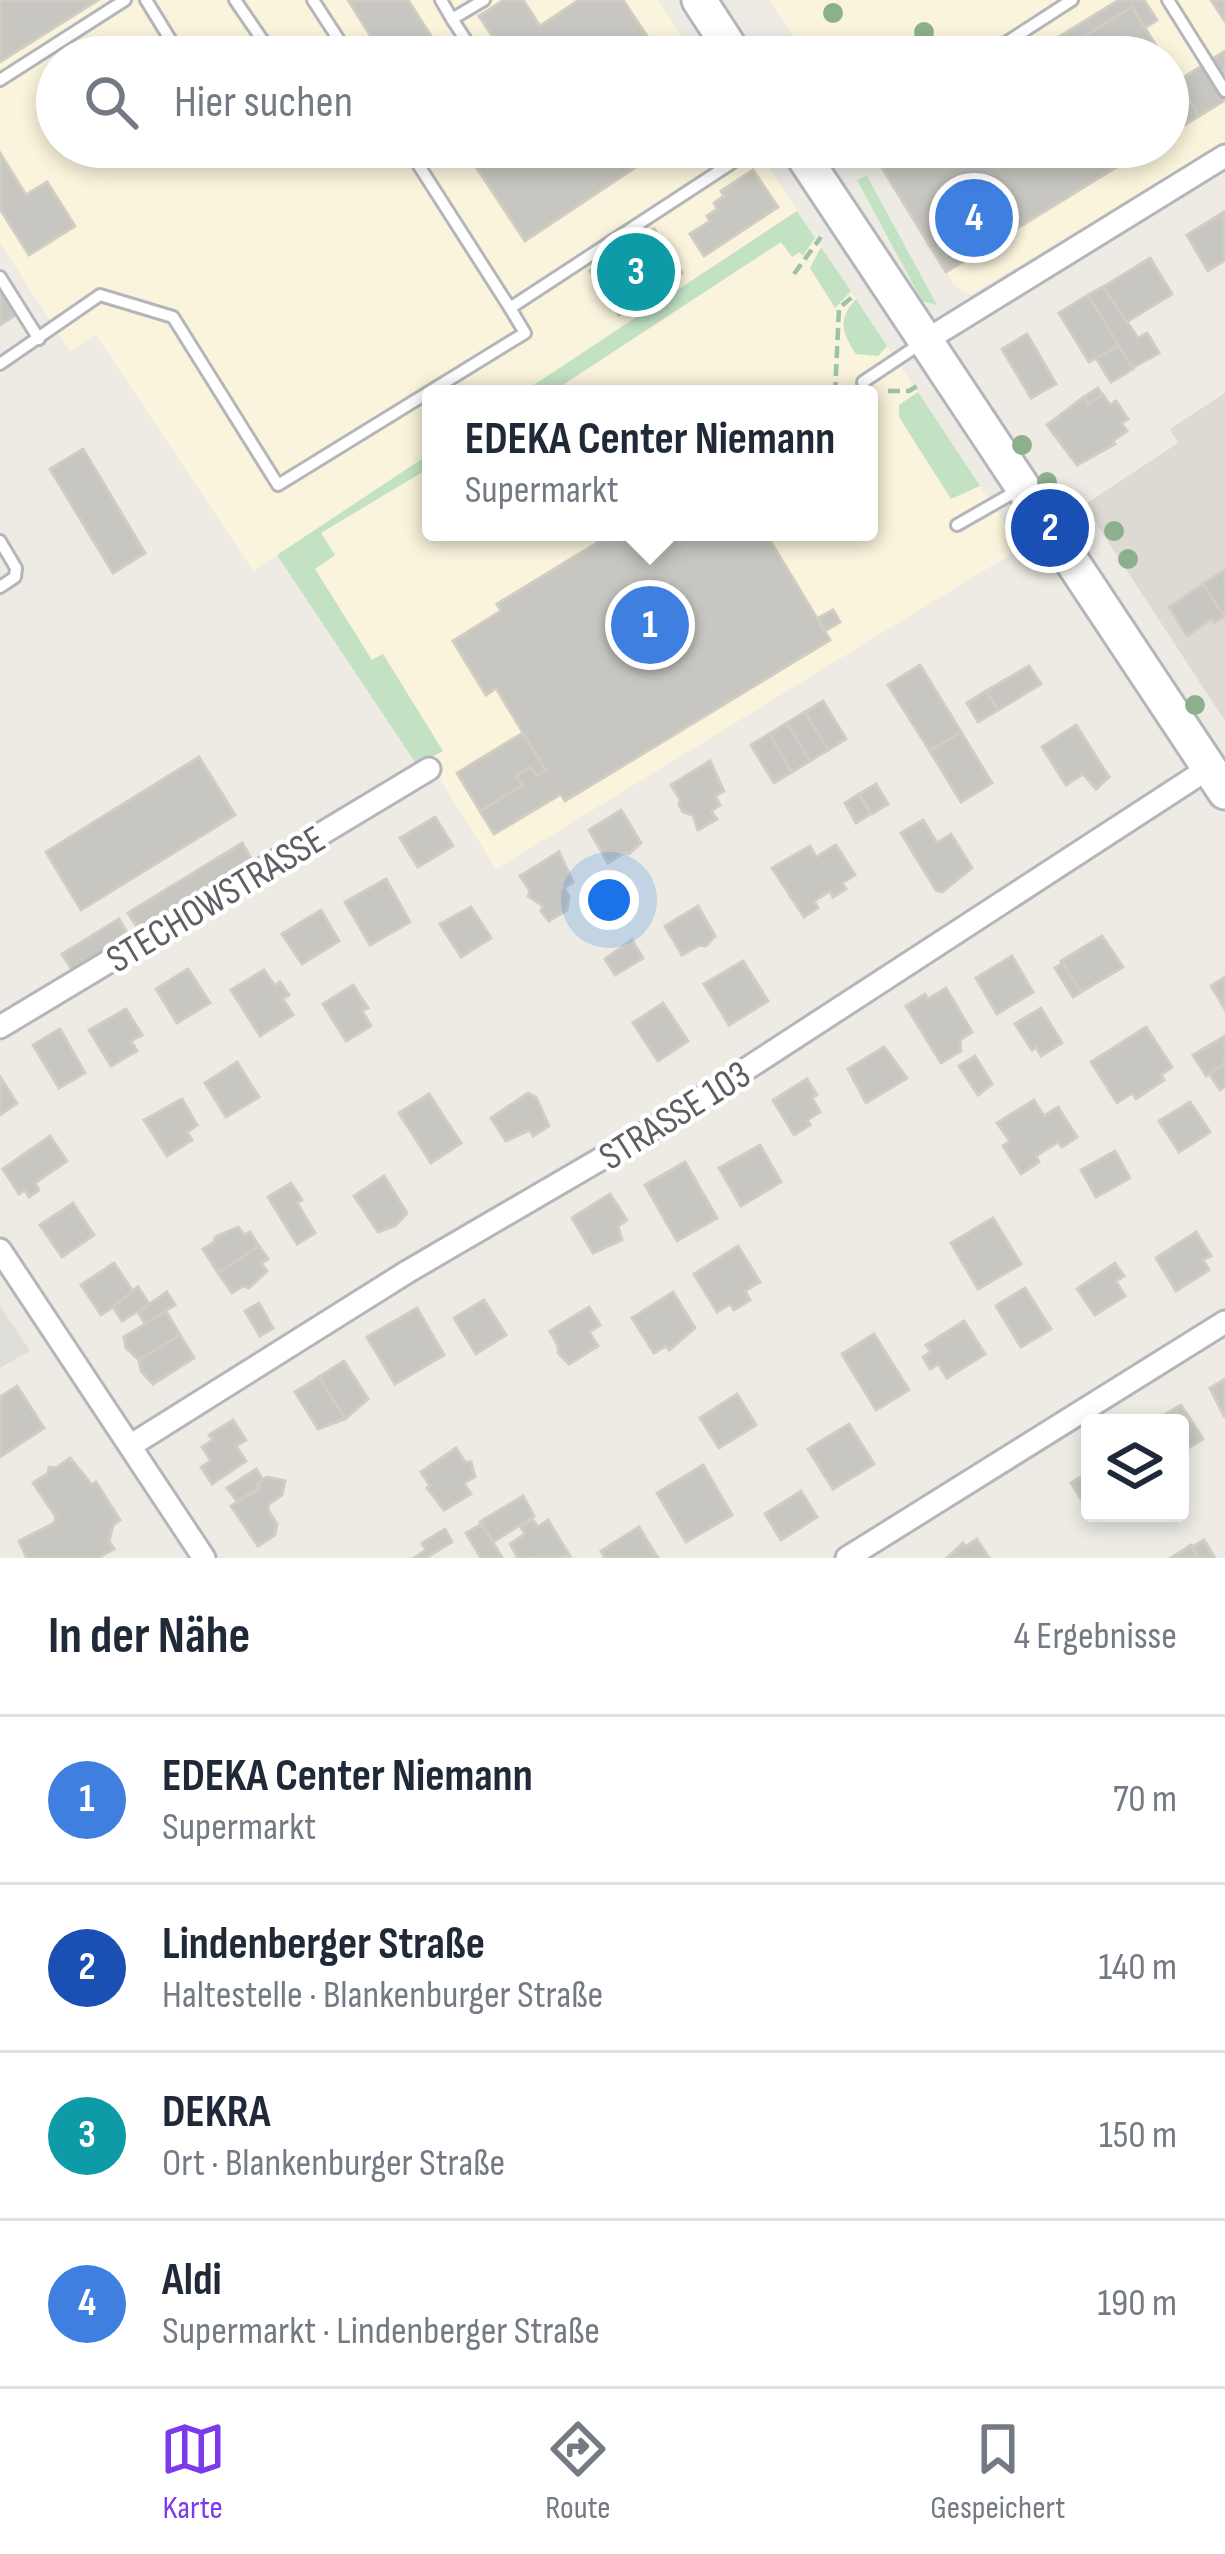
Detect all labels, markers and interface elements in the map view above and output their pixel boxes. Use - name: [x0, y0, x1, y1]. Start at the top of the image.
- search box: [36, 36, 1189, 168]
- icon: search: [78, 69, 144, 135]
- text: Hier suchen: [174, 75, 353, 130]
- pin: 4: [935, 173, 1013, 263]
- pin: 3: [597, 227, 675, 317]
- popup: [422, 385, 878, 541]
- text: EDEKA Center Niemann: [465, 412, 835, 467]
- text: Supermarkt: [465, 467, 619, 514]
- pin: 2: [1011, 483, 1089, 573]
- pin: 1: [611, 580, 689, 670]
- street label: STECHOWSTRASSE: [99, 817, 334, 984]
- your location: [579, 870, 639, 930]
- street label: STRASSE 103: [591, 1051, 759, 1181]
- map controls: [1081, 1414, 1189, 1522]
- button: layers: [1081, 1414, 1189, 1522]
- text: In der Nähe: [48, 1606, 250, 1667]
- text: 4 Ergebnisse: [1014, 1613, 1177, 1660]
- text: EDEKA Center Niemann: [162, 1749, 533, 1804]
- text: 1: [79, 1776, 95, 1823]
- text: 70 m: [1113, 1776, 1177, 1823]
- text: Supermarkt: [162, 1804, 316, 1851]
- text: Lindenberger Straße: [162, 1917, 485, 1972]
- text: 2: [78, 1944, 96, 1991]
- text: 140 m: [1098, 1944, 1177, 1991]
- text: Haltestelle · Blankenburger Straße: [162, 1972, 603, 2019]
- text: DEKRA: [162, 2085, 271, 2140]
- text: 3: [78, 2112, 96, 2159]
- text: 150 m: [1099, 2112, 1177, 2159]
- text: Ort · Blankenburger Straße: [162, 2140, 505, 2187]
- text: Aldi: [162, 2253, 222, 2308]
- text: 4: [78, 2280, 96, 2327]
- text: 190 m: [1097, 2280, 1177, 2327]
- text: Supermarkt · Lindenberger Straße: [162, 2308, 600, 2355]
- tab: Karte: [160, 2416, 226, 2528]
- tab: Route: [545, 2416, 611, 2528]
- tab: Gespeichert: [930, 2416, 1065, 2528]

